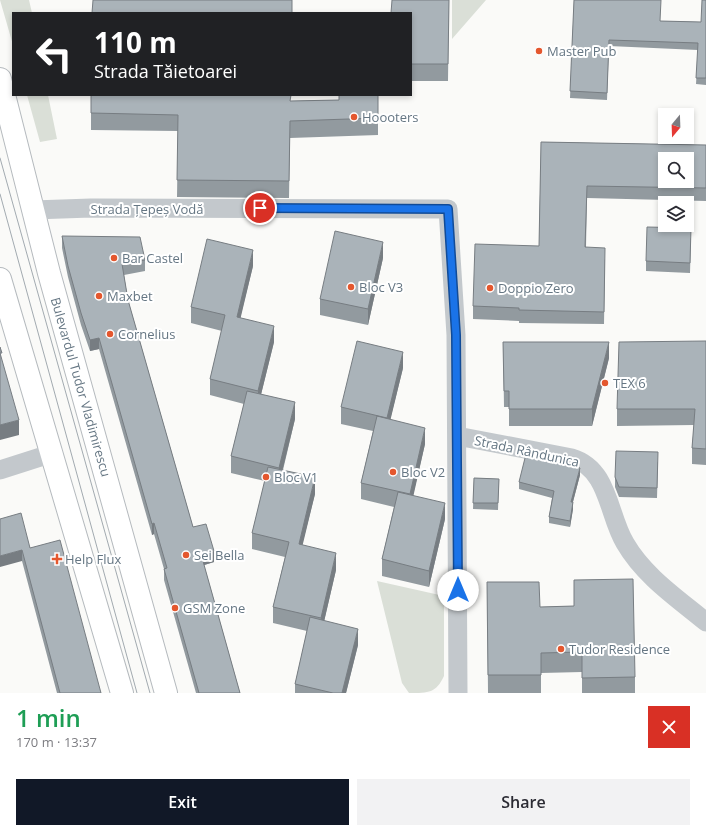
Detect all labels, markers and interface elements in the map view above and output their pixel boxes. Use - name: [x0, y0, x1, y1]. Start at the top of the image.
- text: 110 m: [94, 23, 177, 61]
- icon: left: [28, 28, 80, 80]
- place label: Master Pub: [547, 42, 617, 60]
- marker: Master Pub: [534, 46, 544, 56]
- text: Strada Tăietoarei: [94, 59, 237, 83]
- place label: Hoooters: [362, 108, 419, 126]
- north arrow: [658, 108, 694, 144]
- map controls: [658, 108, 694, 232]
- marker: Hoooters: [349, 112, 359, 122]
- button: search: [658, 152, 694, 188]
- pin: [243, 191, 277, 225]
- button: layers: [658, 196, 694, 232]
- icon: arrive: [249, 197, 271, 219]
- street label: Strada Țepeș Vodă: [91, 200, 203, 218]
- place label: Bar Castel: [122, 249, 183, 267]
- marker: Bar Castel: [109, 253, 119, 263]
- place label: Bloc V3: [359, 278, 403, 296]
- place label: Doppio Zero: [498, 279, 574, 297]
- marker: Bloc V3: [346, 282, 356, 292]
- marker: Doppio Zero: [485, 283, 495, 293]
- place label: Maxbet: [107, 287, 153, 305]
- marker: Maxbet: [94, 291, 104, 301]
- street label: Bulevardul Tudor Vladimirescu: [47, 295, 115, 479]
- place label: Cornelius: [118, 325, 175, 343]
- marker: Cornelius: [105, 329, 115, 339]
- place label: TEX 6: [613, 374, 646, 392]
- marker: TEX 6: [600, 378, 610, 388]
- street label: Strada Rândunica: [473, 431, 581, 471]
- place label: Bloc V2: [401, 463, 445, 481]
- marker: Bloc V2: [388, 467, 398, 477]
- place label: Bloc V1: [274, 468, 318, 486]
- marker: Bloc V1: [261, 472, 271, 482]
- place label: Sei Bella: [194, 546, 245, 564]
- place label: Help Flux: [65, 550, 121, 568]
- marker: Sei Bella: [181, 550, 191, 560]
- marker: Help Flux: [52, 554, 62, 564]
- position arrow: [437, 569, 479, 611]
- place label: GSM Zone: [183, 599, 245, 617]
- marker: GSM Zone: [170, 603, 180, 613]
- place label: Tudor Residence: [569, 640, 670, 658]
- marker: Tudor Residence: [556, 644, 566, 654]
- text: 1 min: [16, 701, 81, 734]
- button: close: [648, 706, 690, 748]
- text: 170 m · 13:37: [16, 733, 97, 751]
- button: Exit: [16, 779, 349, 825]
- button: Share: [357, 779, 690, 825]

